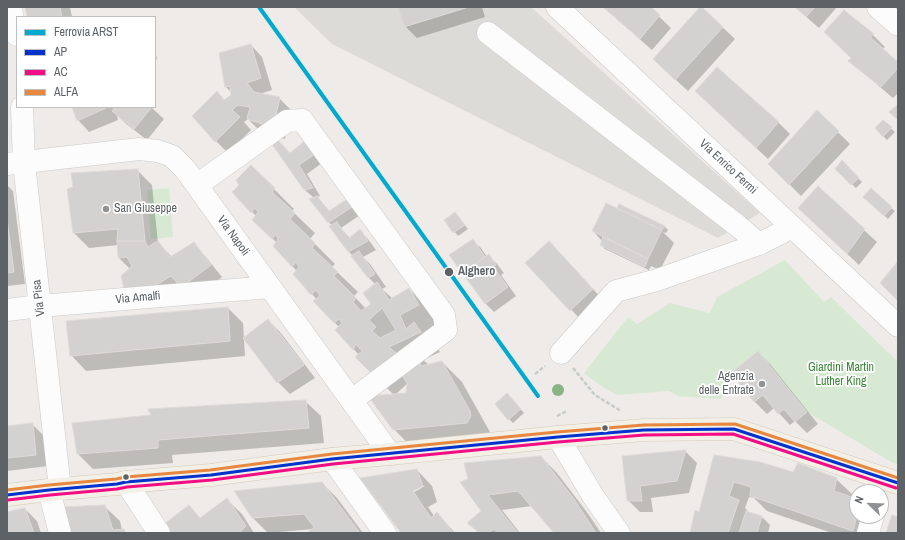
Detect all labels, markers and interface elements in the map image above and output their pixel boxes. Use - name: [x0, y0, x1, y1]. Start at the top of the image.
- legend: [16, 16, 156, 108]
- text: Ferrovia ARST: [54, 24, 119, 40]
- text: AP: [54, 44, 67, 60]
- text: AC: [54, 64, 68, 80]
- text: ALFA: [54, 84, 78, 100]
- street label: Via Enrico Fermi: [696, 137, 760, 197]
- place label: San Giuseppe: [114, 202, 177, 216]
- marker: San Giuseppe: [101, 204, 111, 214]
- street label: Via Napoli: [214, 213, 252, 259]
- place label: Alghero: [458, 265, 495, 279]
- marker: Alghero: [443, 266, 455, 278]
- street label: Via Pisa: [30, 279, 48, 317]
- street label: Via Amalfi: [115, 289, 161, 307]
- park label: Giardini Martin Luther King: [808, 361, 874, 389]
- place label: Agenzia delle Entrate: [699, 370, 754, 398]
- marker: Agenzia delle Entrate: [757, 379, 767, 389]
- unlabelled marker: [600, 423, 610, 433]
- unlabelled marker: [121, 472, 131, 482]
- north arrow: [849, 484, 889, 524]
- text: N: [851, 494, 867, 505]

